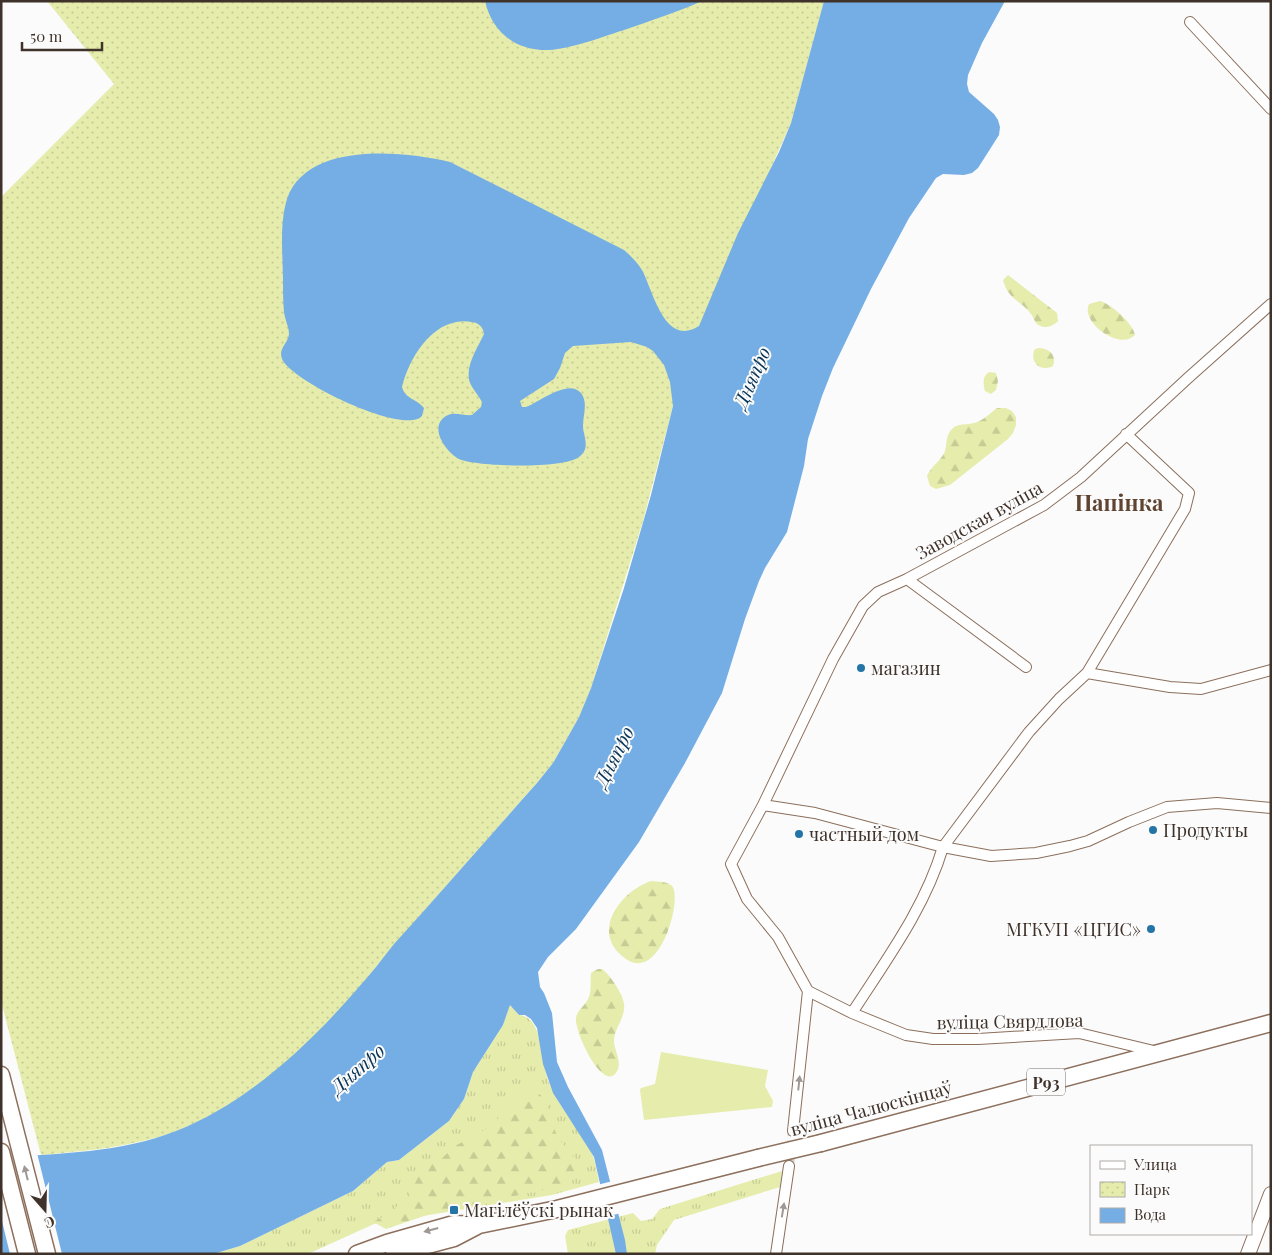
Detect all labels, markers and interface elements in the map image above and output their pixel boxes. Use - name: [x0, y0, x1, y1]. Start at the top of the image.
- scale bar: [22, 20, 102, 52]
- text: 50 m: [30, 26, 63, 46]
- water label: Дняпро: [725, 342, 776, 414]
- street label: Заводская вуліца: [911, 475, 1047, 565]
- district label: Папінка: [1075, 487, 1164, 517]
- place label: магазин: [871, 656, 941, 680]
- marker: магазин: [855, 662, 867, 674]
- water label: Дняпро: [585, 721, 639, 793]
- place label: Продукты: [1163, 818, 1248, 842]
- place label: частный дом: [809, 822, 920, 846]
- marker: Продукты: [1147, 824, 1159, 836]
- marker: частный дом: [793, 828, 805, 840]
- place label: МГКУП «ЦГИС»: [1006, 917, 1141, 941]
- marker: МГКУП «ЦГИС»: [1145, 923, 1157, 935]
- street label: вуліца Свярдлова: [936, 1008, 1084, 1034]
- water label: Дняпро: [322, 1037, 390, 1101]
- road number: Р93: [1027, 1068, 1065, 1096]
- one-way arrow: [795, 1074, 803, 1090]
- street label: вуліца Чалюскінцаў: [788, 1075, 954, 1141]
- legend: [1090, 1145, 1252, 1235]
- text: Улица: [1133, 1154, 1177, 1174]
- one-way arrow: [22, 1165, 30, 1180]
- text: Парк: [1134, 1179, 1170, 1199]
- north arrow: [20, 1185, 70, 1235]
- place label: Магілёўскі рынак: [464, 1198, 613, 1222]
- one-way arrow: [779, 1202, 787, 1218]
- marker: Магілёўскі рынак: [448, 1204, 460, 1216]
- text: Вода: [1134, 1204, 1167, 1224]
- text: С: [42, 1212, 58, 1233]
- one-way arrow: [424, 1227, 439, 1235]

